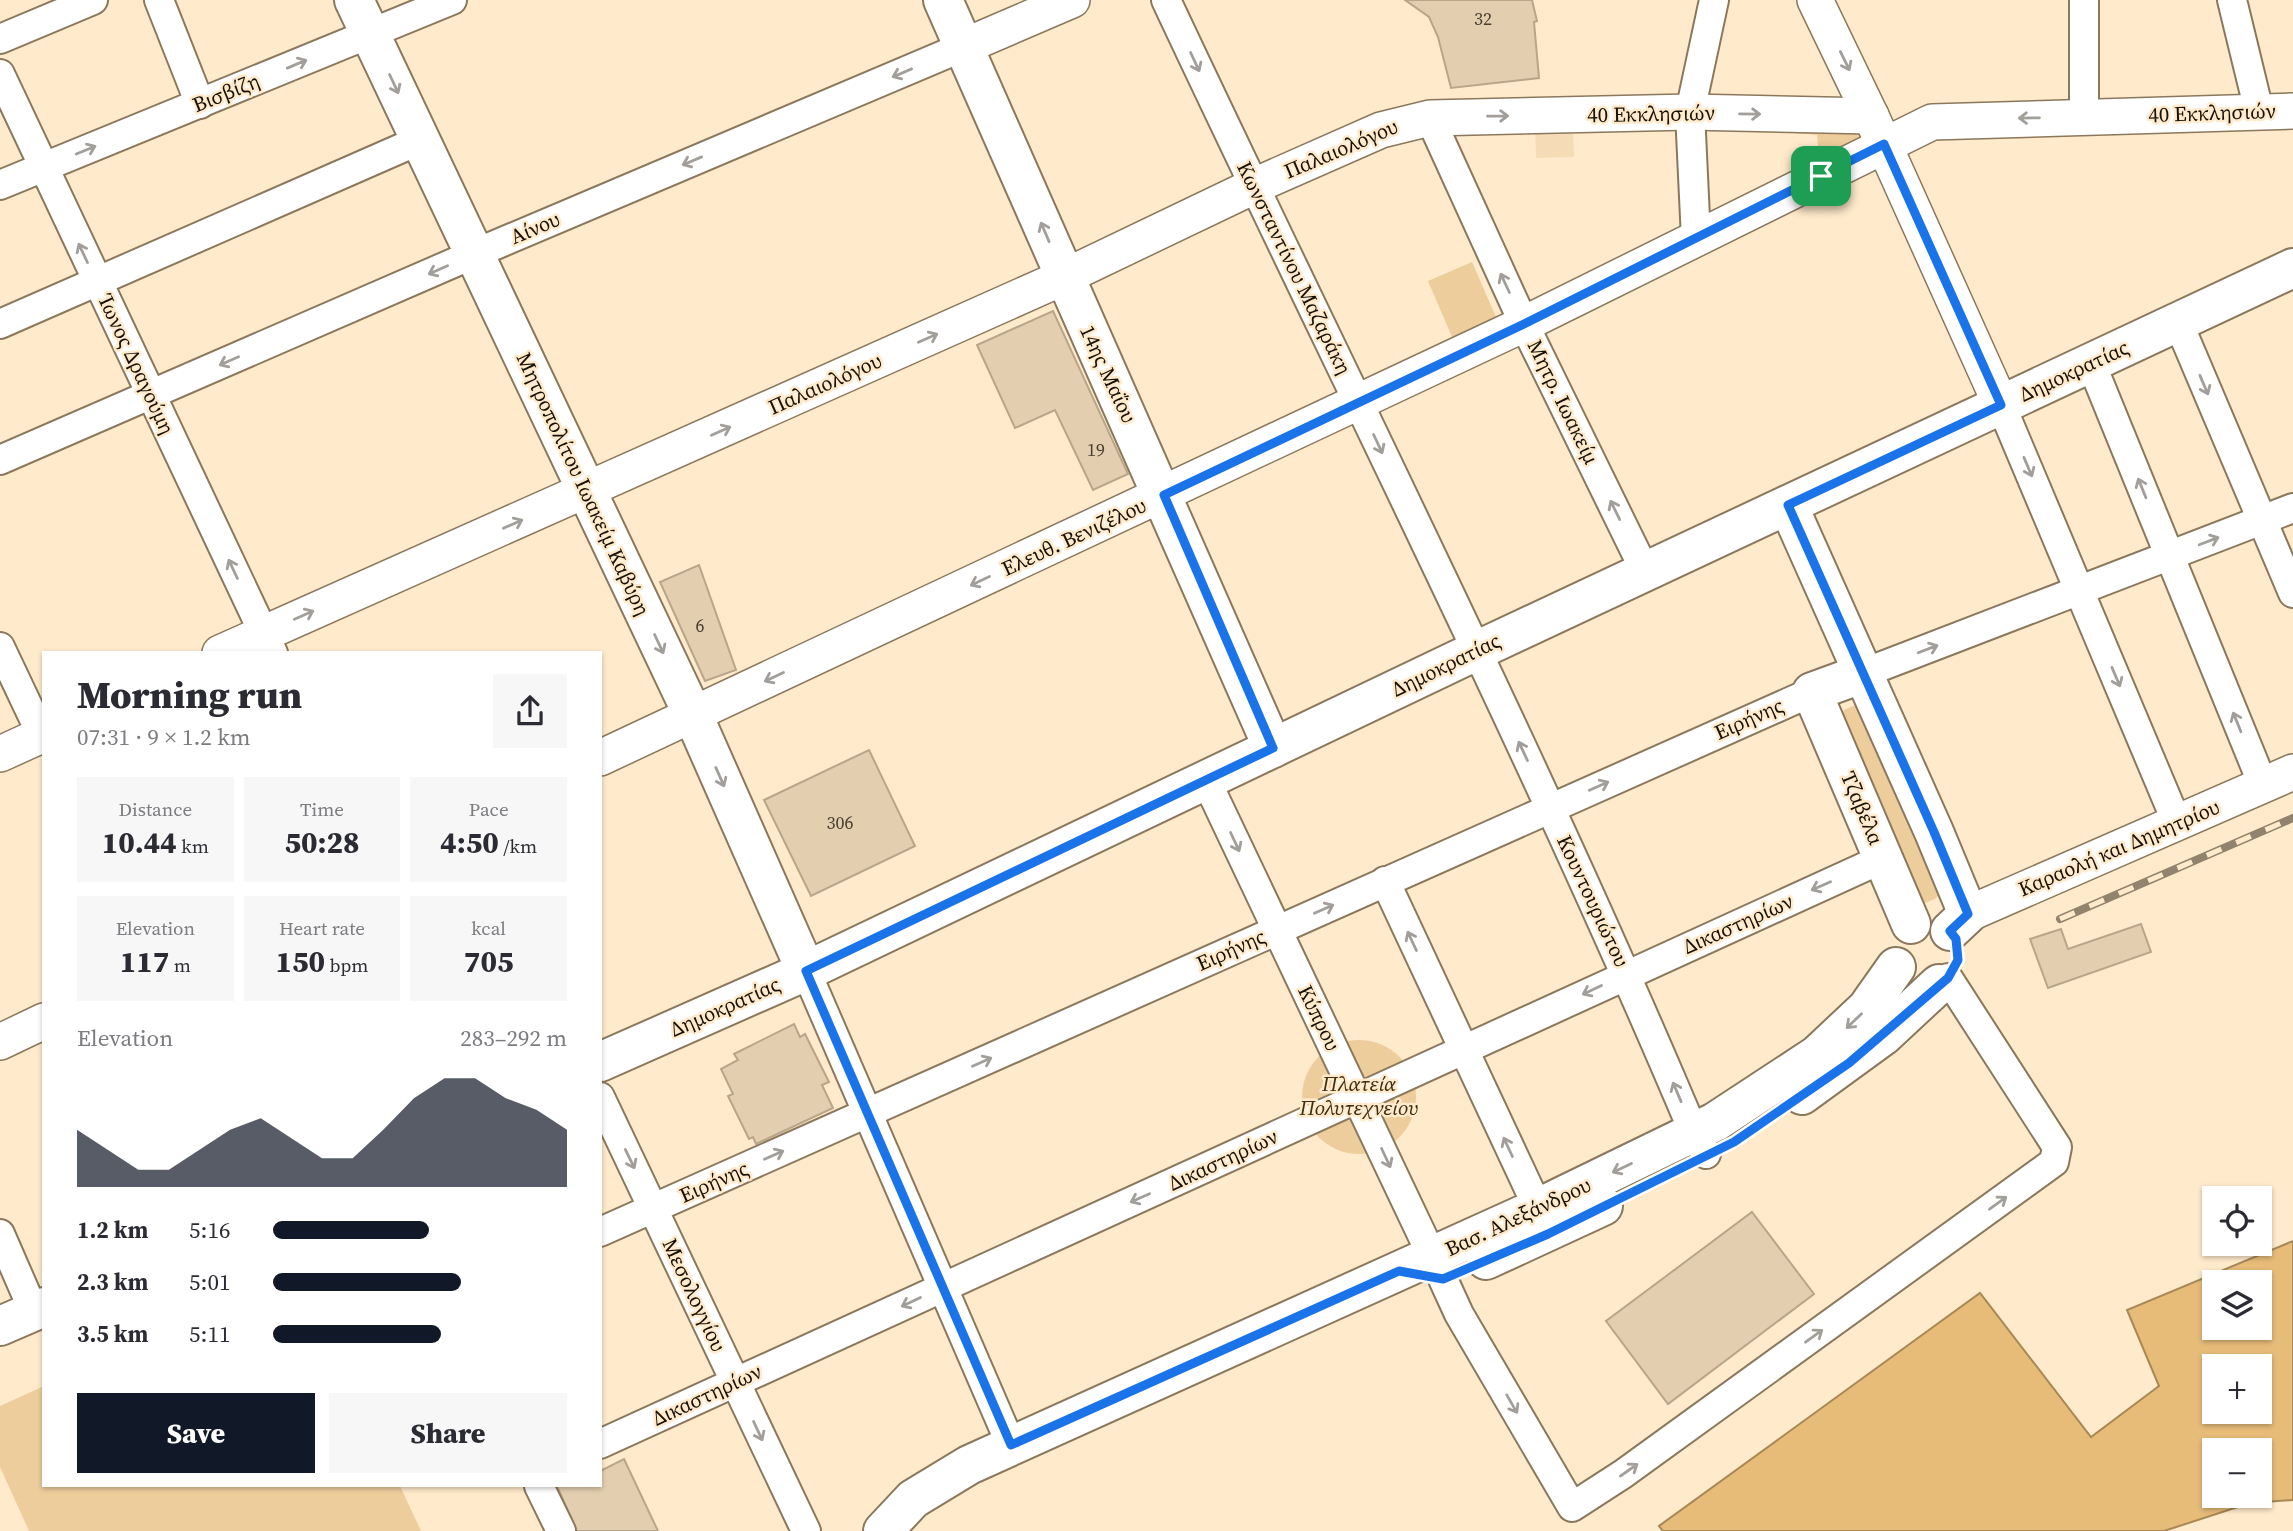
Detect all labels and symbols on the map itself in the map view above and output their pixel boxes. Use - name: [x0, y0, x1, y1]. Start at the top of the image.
- house number: 32: [1474, 6, 1492, 31]
- one-way arrow: [1839, 50, 1852, 72]
- one-way arrow: [1189, 51, 1202, 72]
- one-way arrow: [285, 56, 307, 69]
- street label: Βισβίζη: [188, 66, 264, 119]
- one-way arrow: [891, 67, 913, 80]
- one-way arrow: [387, 73, 401, 94]
- street label: 40 Εκκλησιών: [2148, 96, 2276, 129]
- street label: 40 Εκκλησιών: [1587, 98, 1715, 129]
- one-way arrow: [1738, 107, 1761, 120]
- one-way arrow: [1486, 109, 1509, 123]
- one-way arrow: [2018, 111, 2041, 125]
- street label: Παλαιολόγου: [1279, 112, 1402, 186]
- one-way arrow: [75, 142, 96, 155]
- pin: [1791, 146, 1851, 206]
- one-way arrow: [682, 156, 703, 169]
- street label: Κωνσταντίνου Μαζαράκη: [1230, 156, 1359, 379]
- street label: Αίνου: [505, 204, 564, 251]
- one-way arrow: [1037, 222, 1050, 244]
- one-way arrow: [76, 243, 89, 264]
- one-way arrow: [428, 264, 449, 277]
- one-way arrow: [1498, 273, 1512, 294]
- street label: Ίωνος Δραγούμη: [91, 288, 182, 439]
- street label: 14ης Μαΐου: [1073, 320, 1144, 427]
- one-way arrow: [917, 331, 939, 344]
- street label: Δημοκρατίας: [2014, 332, 2133, 409]
- street label: Μητρ. Ιωακείμ: [1521, 335, 1606, 469]
- street label: Παλαιολόγου: [764, 346, 886, 421]
- street label: Μητροπολίτου Ιωακείμ Καβύρη: [510, 347, 657, 620]
- one-way arrow: [219, 355, 240, 368]
- one-way arrow: [2199, 374, 2212, 395]
- one-way arrow: [710, 424, 731, 437]
- one-way arrow: [1373, 433, 1386, 454]
- house number: 19: [1087, 437, 1105, 462]
- one-way arrow: [2022, 456, 2035, 478]
- one-way arrow: [2135, 478, 2148, 500]
- street label: Ελευθ. Βενιζέλου: [997, 490, 1151, 583]
- one-way arrow: [1608, 500, 1622, 521]
- one-way arrow: [502, 517, 523, 530]
- one-way arrow: [2198, 534, 2220, 547]
- one-way arrow: [226, 559, 239, 580]
- one-way arrow: [970, 574, 991, 588]
- one-way arrow: [293, 608, 315, 621]
- house number: 6: [696, 613, 705, 638]
- street label: Δημοκρατίας: [1386, 626, 1505, 703]
- one-way arrow: [653, 633, 666, 654]
- one-way arrow: [1917, 642, 1939, 655]
- one-way arrow: [2110, 666, 2123, 687]
- one-way arrow: [764, 671, 785, 684]
- street label: Ειρήνης: [1710, 690, 1788, 747]
- one-way arrow: [2229, 711, 2242, 733]
- one-way arrow: [1516, 741, 1530, 762]
- one-way arrow: [714, 766, 727, 787]
- street label: Τζαβέλα: [1834, 767, 1891, 849]
- one-way arrow: [1587, 779, 1609, 792]
- street label: Καραολή και Δημητρίου: [2014, 792, 2224, 903]
- house number: 306: [827, 810, 854, 835]
- street label: Κουντουριώτου: [1550, 830, 1637, 971]
- one-way arrow: [1229, 831, 1243, 852]
- one-way arrow: [1811, 880, 1833, 893]
- street label: Δικαστηρίων: [1678, 886, 1798, 961]
- one-way arrow: [1313, 902, 1334, 915]
- street label: Ειρήνης: [1192, 921, 1270, 978]
- one-way arrow: [1405, 930, 1418, 952]
- street label: Δημοκρατίας: [665, 969, 785, 1044]
- street label: Κύπρου: [1291, 980, 1348, 1055]
- one-way arrow: [1582, 984, 1603, 997]
- one-way arrow: [1846, 1012, 1863, 1029]
- one-way arrow: [971, 1055, 992, 1068]
- park label: Πλατεία Πολυτεχνείου: [1298, 1069, 1419, 1122]
- one-way arrow: [1670, 1082, 1683, 1104]
- street label: Δικαστηρίων: [1163, 1121, 1282, 1198]
- one-way arrow: [1501, 1137, 1515, 1158]
- one-way arrow: [1380, 1147, 1393, 1168]
- one-way arrow: [624, 1148, 637, 1169]
- one-way arrow: [763, 1148, 785, 1161]
- street label: Ειρήνης: [675, 1153, 753, 1210]
- one-way arrow: [1612, 1162, 1633, 1175]
- street label: Βασ. Αλεξάνδρου: [1440, 1170, 1595, 1263]
- one-way arrow: [1130, 1191, 1151, 1205]
- one-way arrow: [1988, 1196, 2007, 1210]
- street label: Μεσολογγίου: [656, 1233, 733, 1356]
- one-way arrow: [901, 1296, 922, 1309]
- one-way arrow: [1804, 1329, 1823, 1344]
- street label: Δικαστηρίων: [647, 1356, 766, 1433]
- one-way arrow: [1505, 1394, 1519, 1414]
- one-way arrow: [752, 1421, 765, 1442]
- one-way arrow: [1619, 1463, 1638, 1477]

